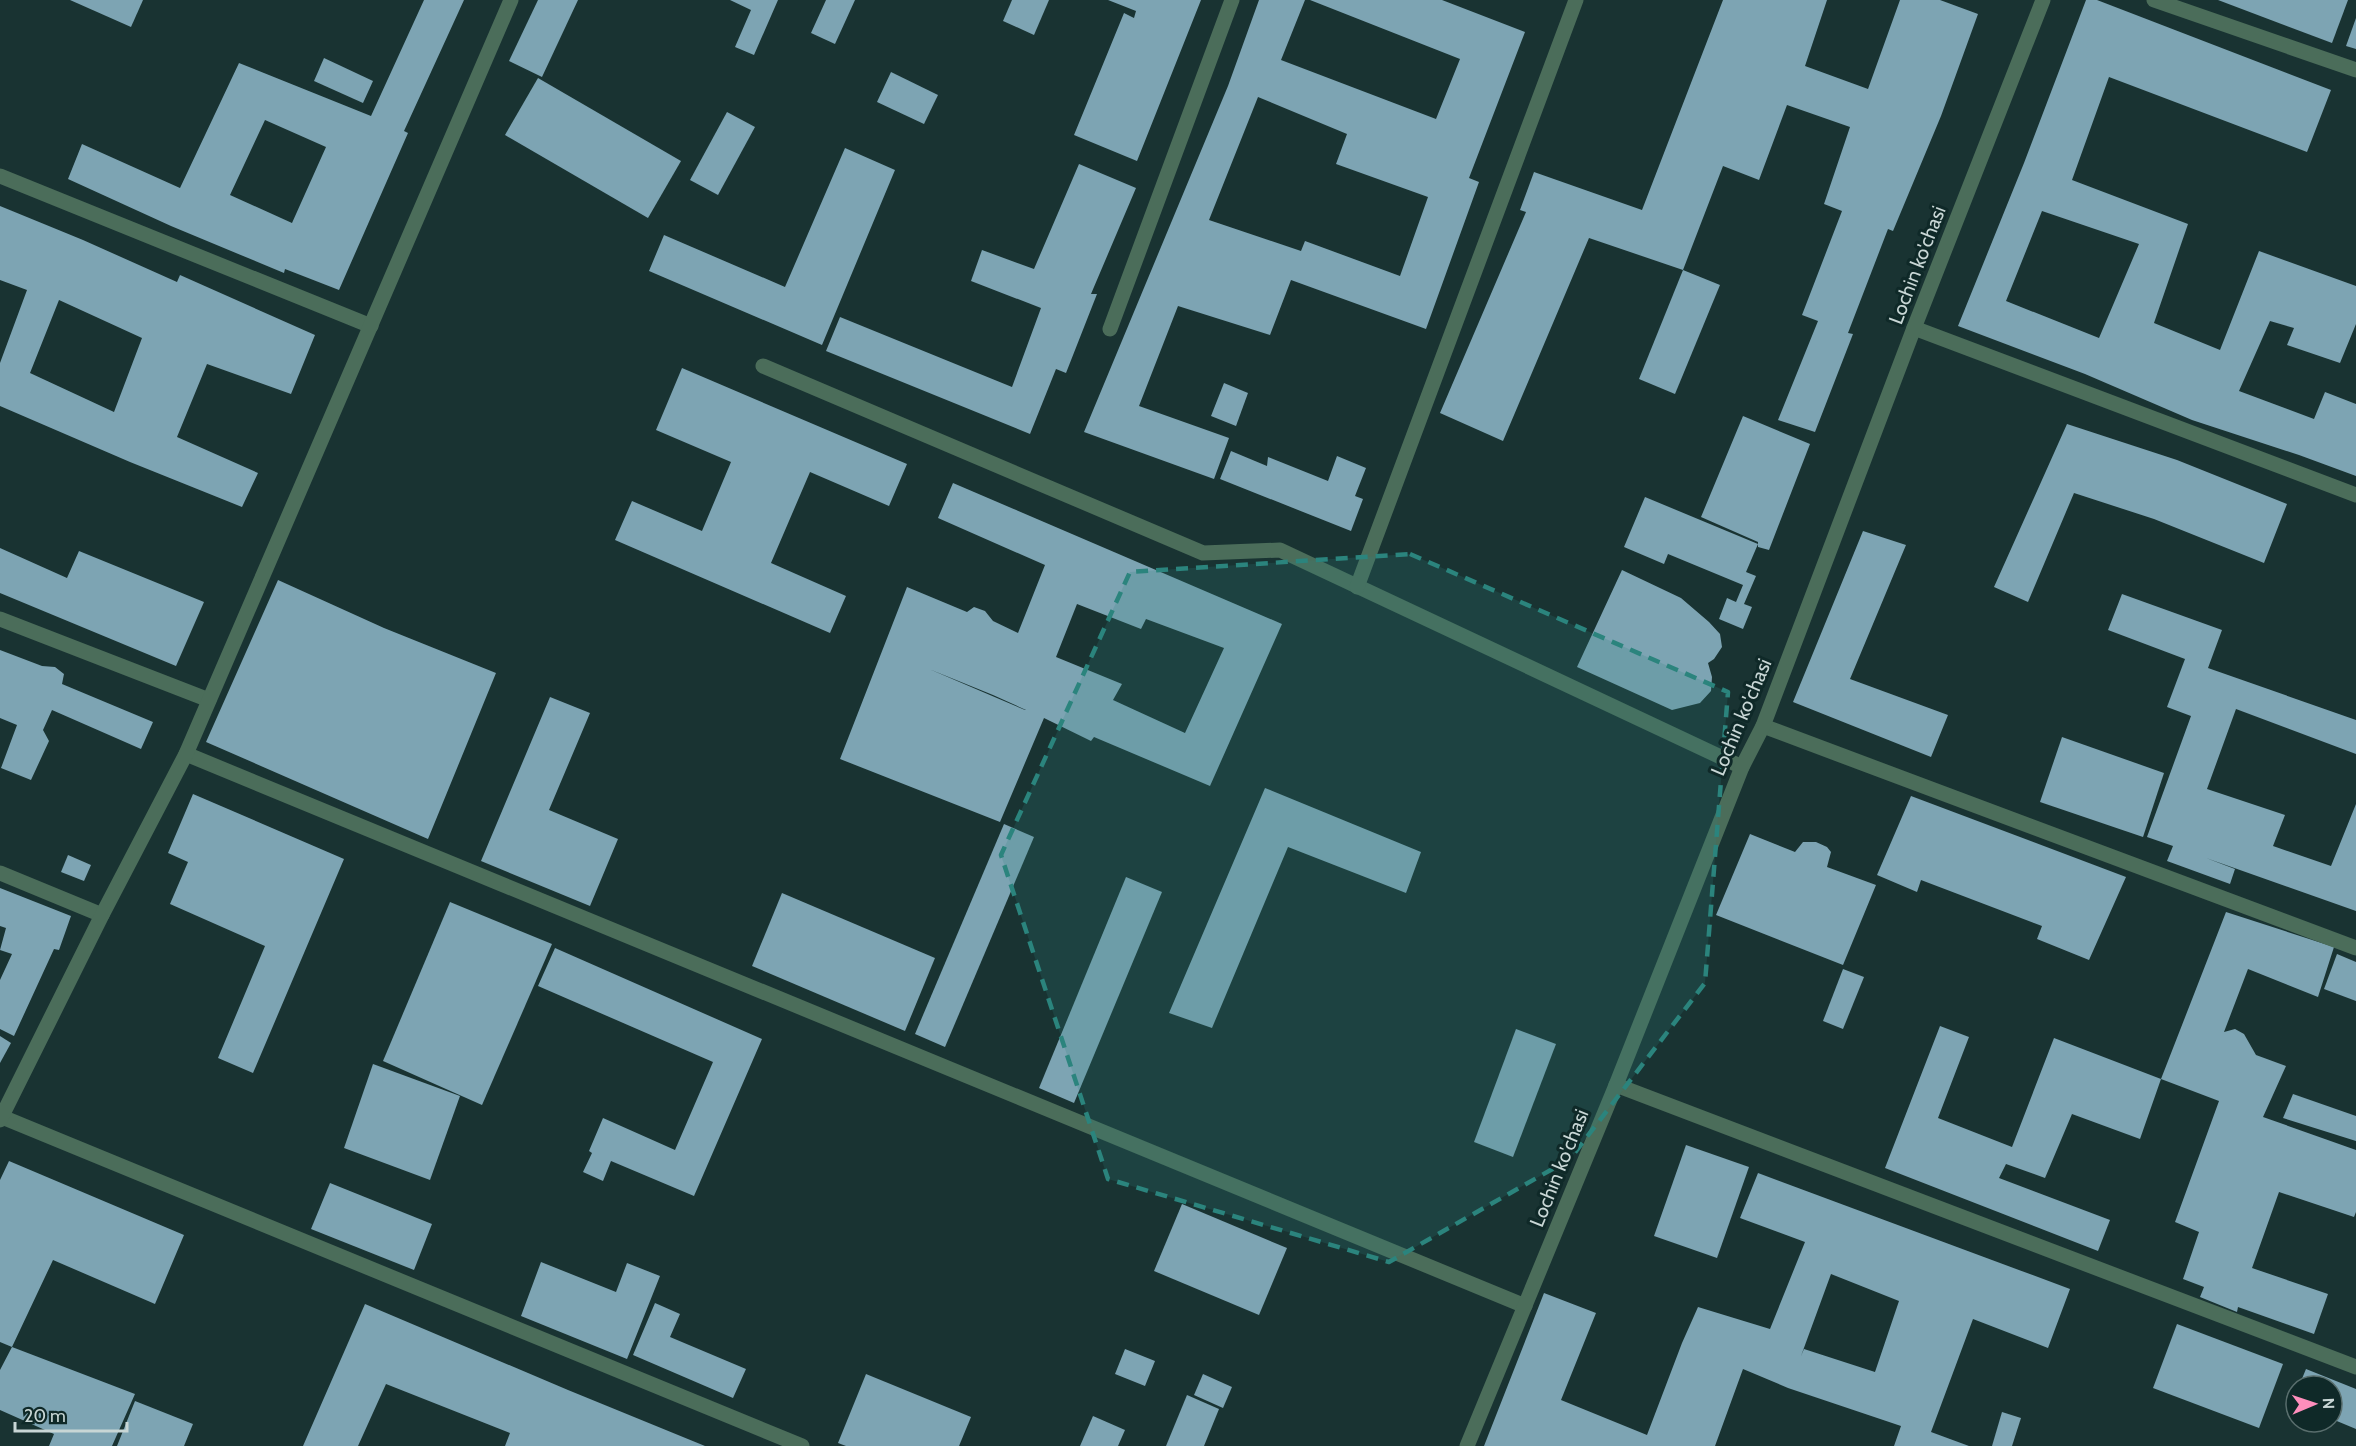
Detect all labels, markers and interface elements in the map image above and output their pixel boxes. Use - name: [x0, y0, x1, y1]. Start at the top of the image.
- street label: Lochin ko'chasi: [1883, 202, 1951, 328]
- street label: Lochin ko'chasi: [1706, 655, 1776, 779]
- street label: Lochin ko'chasi: [1524, 1106, 1594, 1230]
- north arrow: [2284, 1374, 2344, 1434]
- scale bar: [15, 1395, 128, 1433]
- text: N: [2319, 1398, 2338, 1409]
- text: 20 m: [24, 1405, 66, 1427]

